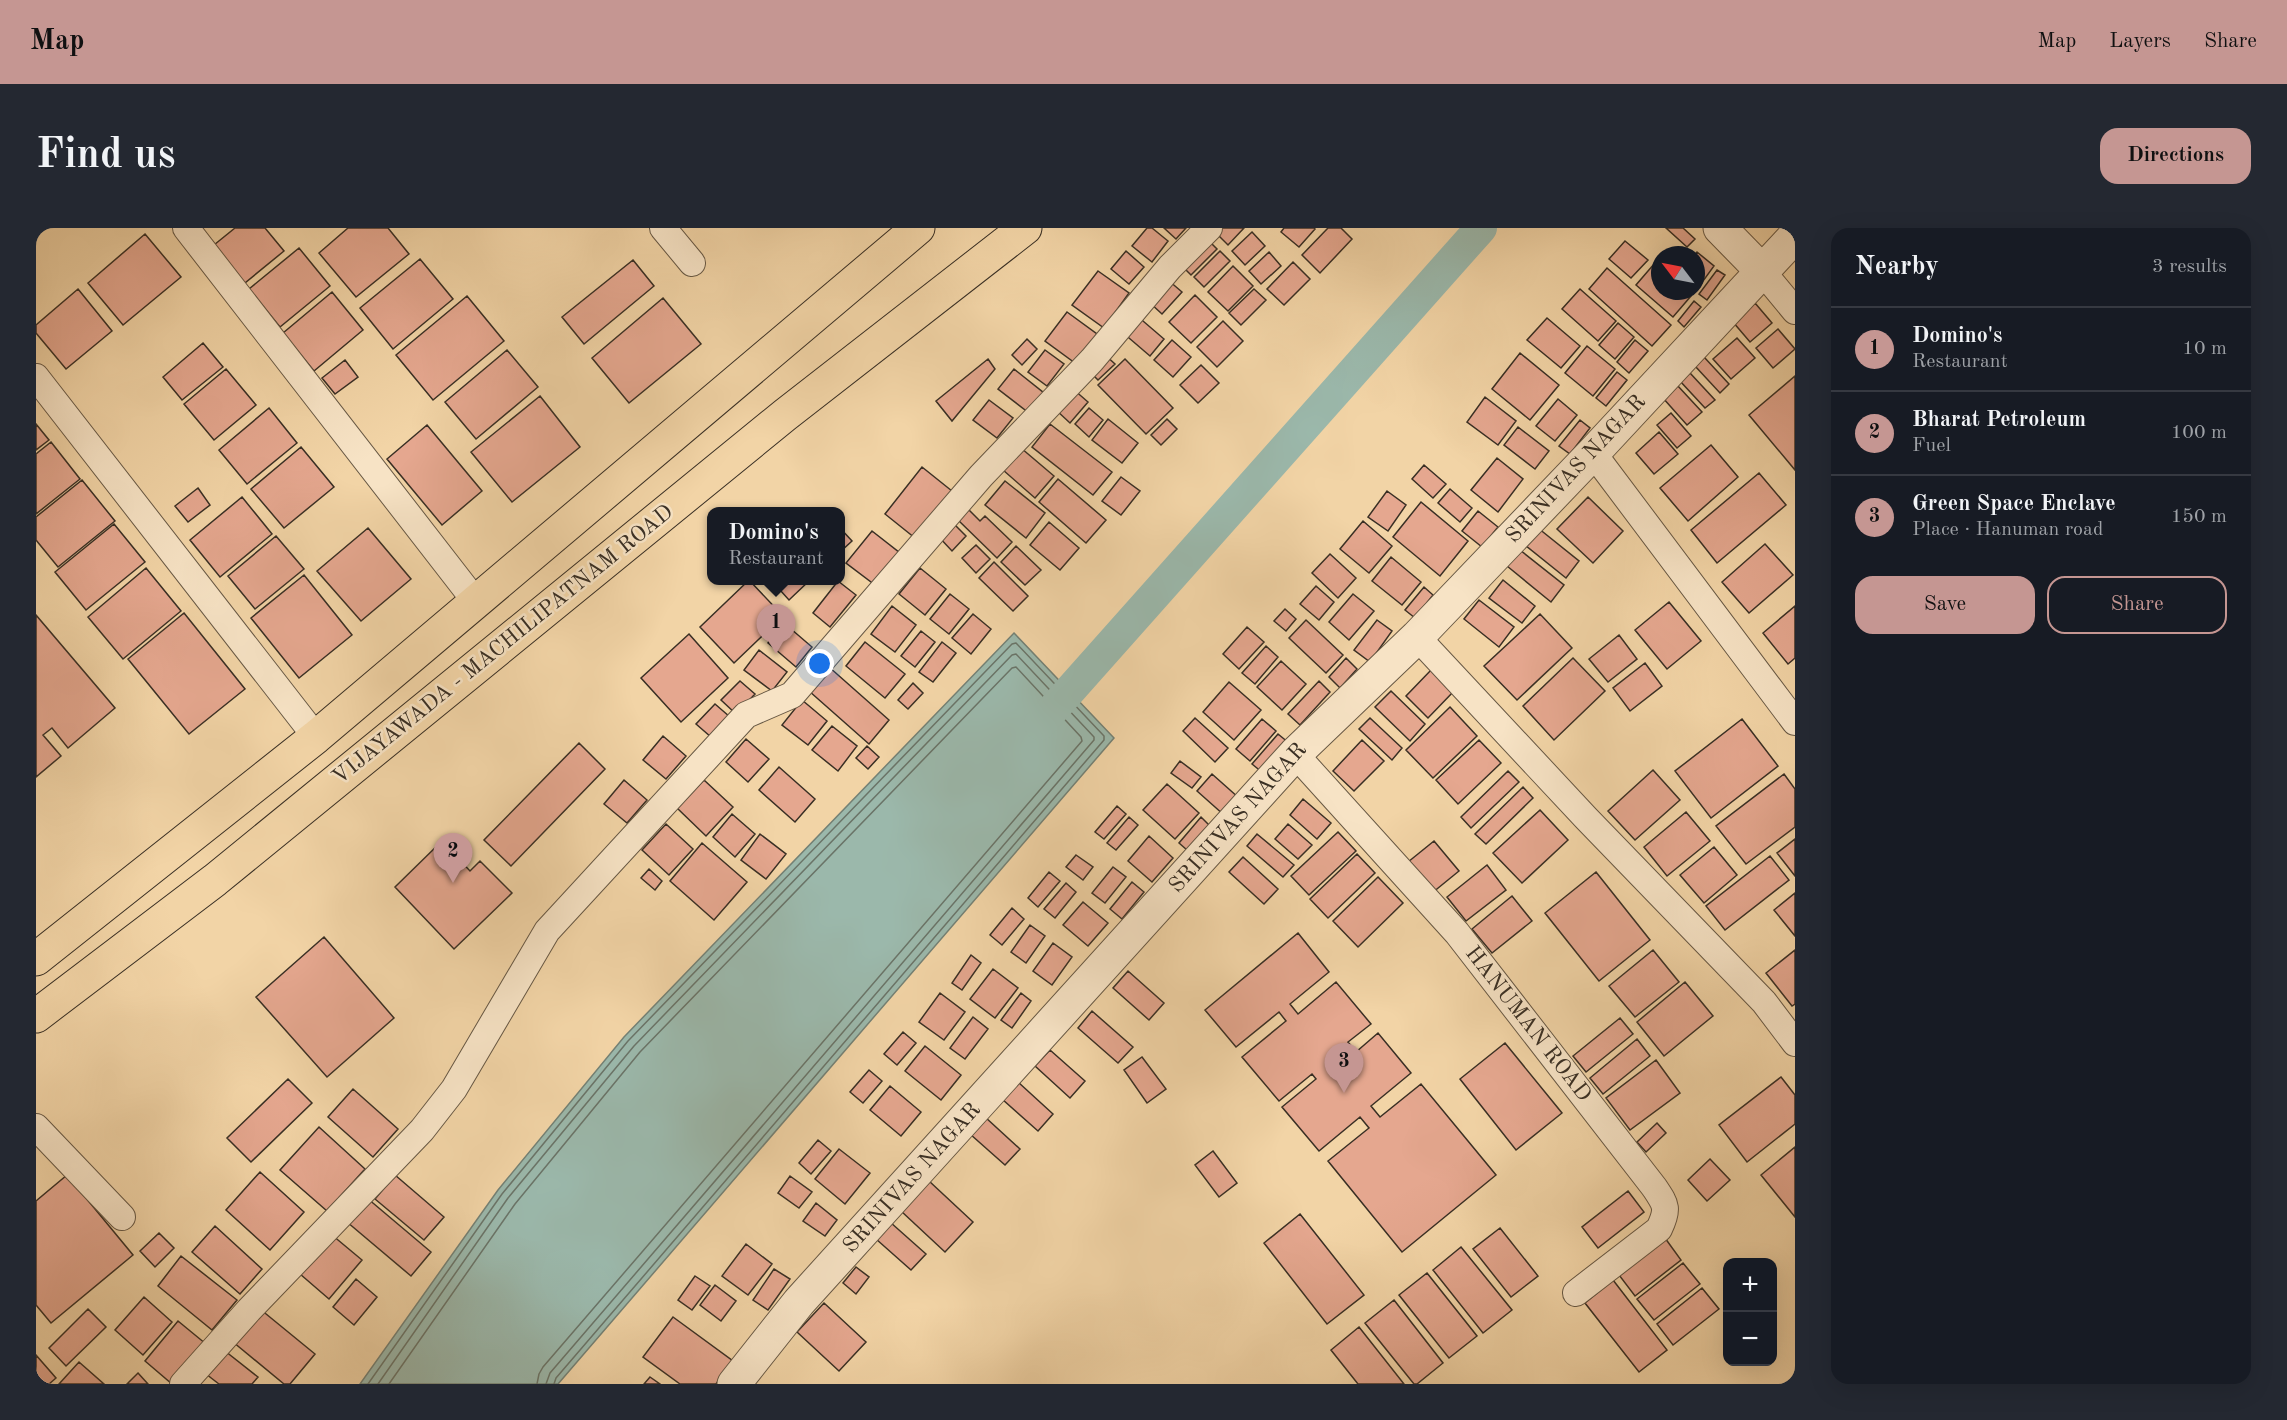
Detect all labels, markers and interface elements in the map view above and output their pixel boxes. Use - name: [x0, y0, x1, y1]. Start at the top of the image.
- text: Map: [30, 28, 84, 56]
- text: Map: [2037, 31, 2076, 52]
- text: Layers: [2109, 31, 2171, 52]
- text: Share: [2204, 31, 2257, 52]
- button: Directions: [2100, 128, 2251, 184]
- text: Find us: [36, 135, 175, 177]
- north arrow: [1651, 246, 1705, 300]
- text: Nearby: [1855, 254, 1939, 280]
- text: 3 results: [2152, 257, 2227, 277]
- text: Domino's: [1912, 325, 2003, 347]
- text: 1: [1869, 339, 1880, 359]
- text: 10 m: [2182, 339, 2227, 359]
- text: Restaurant: [1912, 352, 2008, 372]
- street label: SRINIVAS NAGAR: [1502, 390, 1650, 547]
- text: Bharat Petroleum: [1912, 409, 2086, 431]
- text: 2: [1869, 423, 1880, 443]
- text: 100 m: [2171, 423, 2227, 443]
- text: Fuel: [1912, 436, 1951, 456]
- text: Green Space Enclave: [1912, 493, 2116, 515]
- street label: VIJAYAWADA - MACHILIPATNAM ROAD: [329, 501, 677, 789]
- popup: [707, 507, 845, 585]
- text: 3: [1869, 507, 1880, 527]
- text: 150 m: [2171, 507, 2227, 527]
- text: Place · Hanuman road: [1912, 520, 2103, 540]
- text: Domino's: [728, 522, 819, 544]
- text: Restaurant: [728, 549, 824, 569]
- button: Save: [1855, 576, 2035, 634]
- button: Share: [2047, 576, 2227, 634]
- pin: 1: [756, 604, 796, 654]
- your location: [805, 649, 834, 678]
- street label: SRINIVAS NAGAR: [1165, 738, 1311, 897]
- pin: 2: [434, 834, 472, 883]
- street label: HANUMAN ROAD: [1461, 942, 1595, 1106]
- pin: 3: [1324, 1044, 1364, 1093]
- street label: SRINIVAS NAGAR: [839, 1098, 985, 1257]
- map controls: [1723, 1258, 1777, 1366]
- button: +: [1723, 1258, 1777, 1312]
- button: −: [1723, 1312, 1777, 1366]

